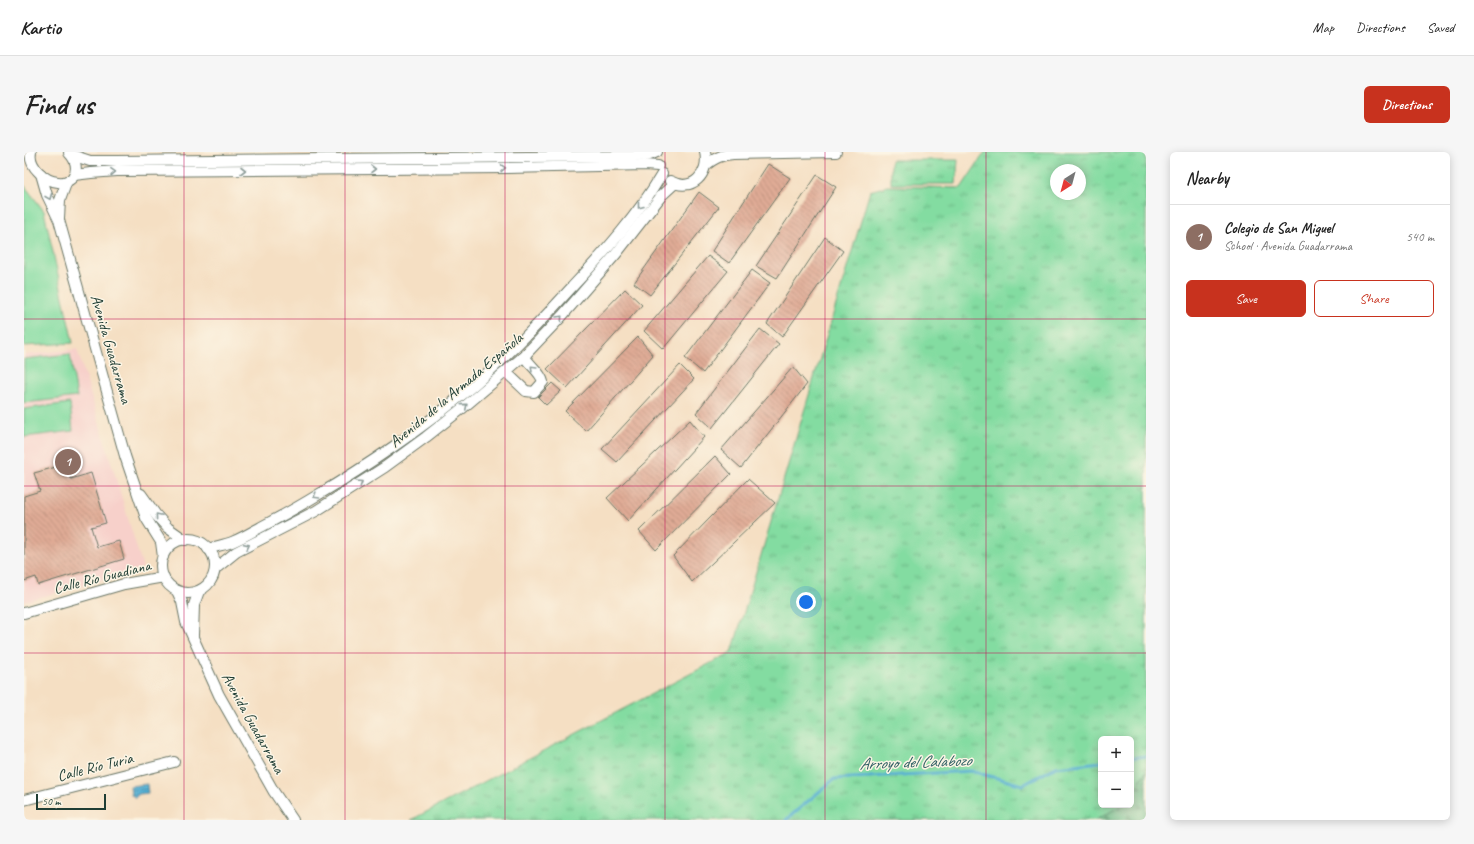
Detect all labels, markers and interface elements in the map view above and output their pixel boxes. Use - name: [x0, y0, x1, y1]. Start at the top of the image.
- text: Kartio: [20, 16, 61, 40]
- text: Map: [1313, 19, 1334, 36]
- text: Directions: [1356, 19, 1405, 36]
- text: Saved: [1427, 19, 1454, 36]
- button: Directions: [1364, 86, 1450, 123]
- text: Find us: [24, 87, 94, 122]
- one-way arrow: [500, 164, 506, 172]
- north arrow: [1050, 164, 1086, 200]
- one-way arrow: [370, 165, 376, 173]
- one-way arrow: [240, 166, 246, 174]
- one-way arrow: [110, 167, 116, 176]
- text: Nearby: [1186, 168, 1229, 189]
- one-way arrow: [44, 194, 52, 201]
- one-way arrow: [638, 202, 645, 209]
- text: Colegio de San Miguel: [1224, 219, 1333, 238]
- text: 1: [1196, 229, 1202, 245]
- text: 540 m: [1406, 229, 1434, 245]
- text: School · Avenida Guadarrama: [1224, 238, 1352, 254]
- button: Save: [1186, 280, 1306, 317]
- button: Share: [1314, 280, 1434, 317]
- street label: Avenida Guadarrama: [86, 292, 137, 407]
- one-way arrow: [555, 315, 563, 323]
- street label: Avenida de la Armada Española: [385, 327, 528, 452]
- one-way arrow: [530, 365, 538, 373]
- one-way arrow: [460, 404, 467, 411]
- pin: 1: [55, 447, 81, 477]
- one-way arrow: [356, 480, 363, 488]
- one-way arrow: [313, 492, 320, 499]
- one-way arrow: [155, 513, 162, 520]
- one-way arrow: [242, 543, 250, 551]
- street label: Calle Río Guadiana: [51, 555, 154, 599]
- your location: [796, 592, 816, 612]
- street label: Avenida Guadarrama: [217, 669, 290, 778]
- map controls: [1098, 736, 1134, 808]
- button: +: [1098, 736, 1134, 772]
- street label: Calle Río Turia: [55, 748, 136, 786]
- water label: Arroyo del Calabozo: [859, 749, 974, 774]
- button: −: [1098, 772, 1134, 808]
- scale bar: [36, 792, 106, 811]
- text: 50 m: [42, 794, 61, 808]

